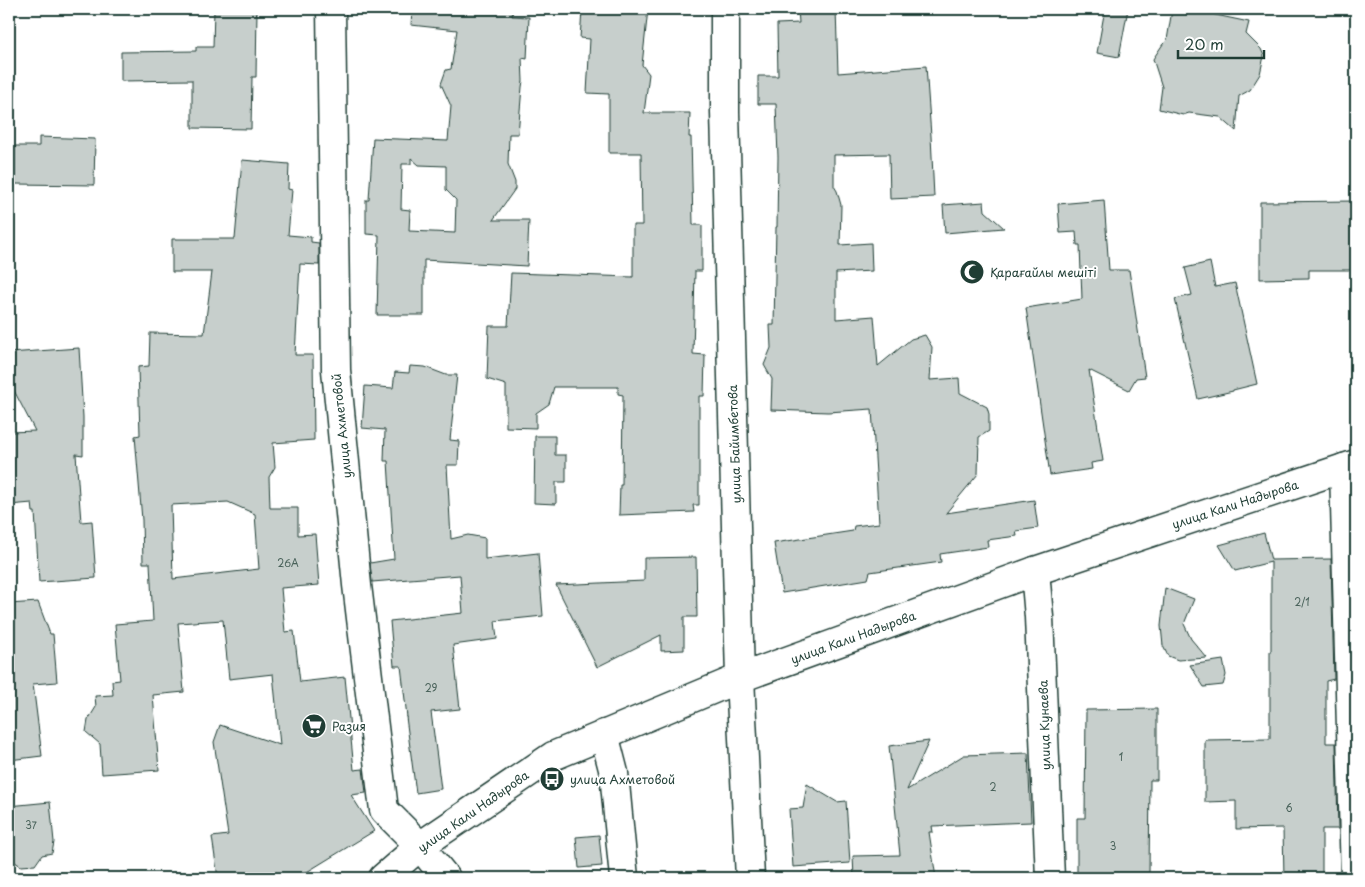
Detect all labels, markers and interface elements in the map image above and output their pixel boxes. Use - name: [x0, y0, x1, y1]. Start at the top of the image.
- scale bar: [1178, 28, 1264, 60]
- text: 20 m: [1185, 32, 1224, 55]
- mosque icon: Қарағайлы мешіті: [959, 259, 985, 285]
- place label: Қарағайлы мешіті: [990, 263, 1097, 281]
- street label: улица Ахметовой: [327, 373, 355, 479]
- street label: улица Байимбетова: [723, 384, 745, 504]
- street label: улица Кали Надырова: [1169, 475, 1301, 533]
- house number: 26А: [277, 555, 299, 570]
- house number: 2/1: [1294, 594, 1310, 609]
- street label: улица Кали Надырова: [788, 606, 919, 668]
- street label: улица Кунаева: [1033, 679, 1055, 770]
- house number: 29: [425, 680, 438, 695]
- supermarket icon: Разия: [301, 713, 327, 739]
- place label: Разия: [332, 717, 366, 735]
- house number: 1: [1119, 749, 1123, 764]
- street label: улица Кали Надырова: [414, 765, 533, 856]
- bus stop icon: улица Ахметовой: [539, 766, 565, 792]
- place label: улица Ахметовой: [570, 770, 675, 788]
- house number: 2: [989, 779, 997, 794]
- house number: 6: [1285, 800, 1293, 815]
- house number: 37: [25, 817, 38, 832]
- house number: 3: [1110, 838, 1116, 853]

